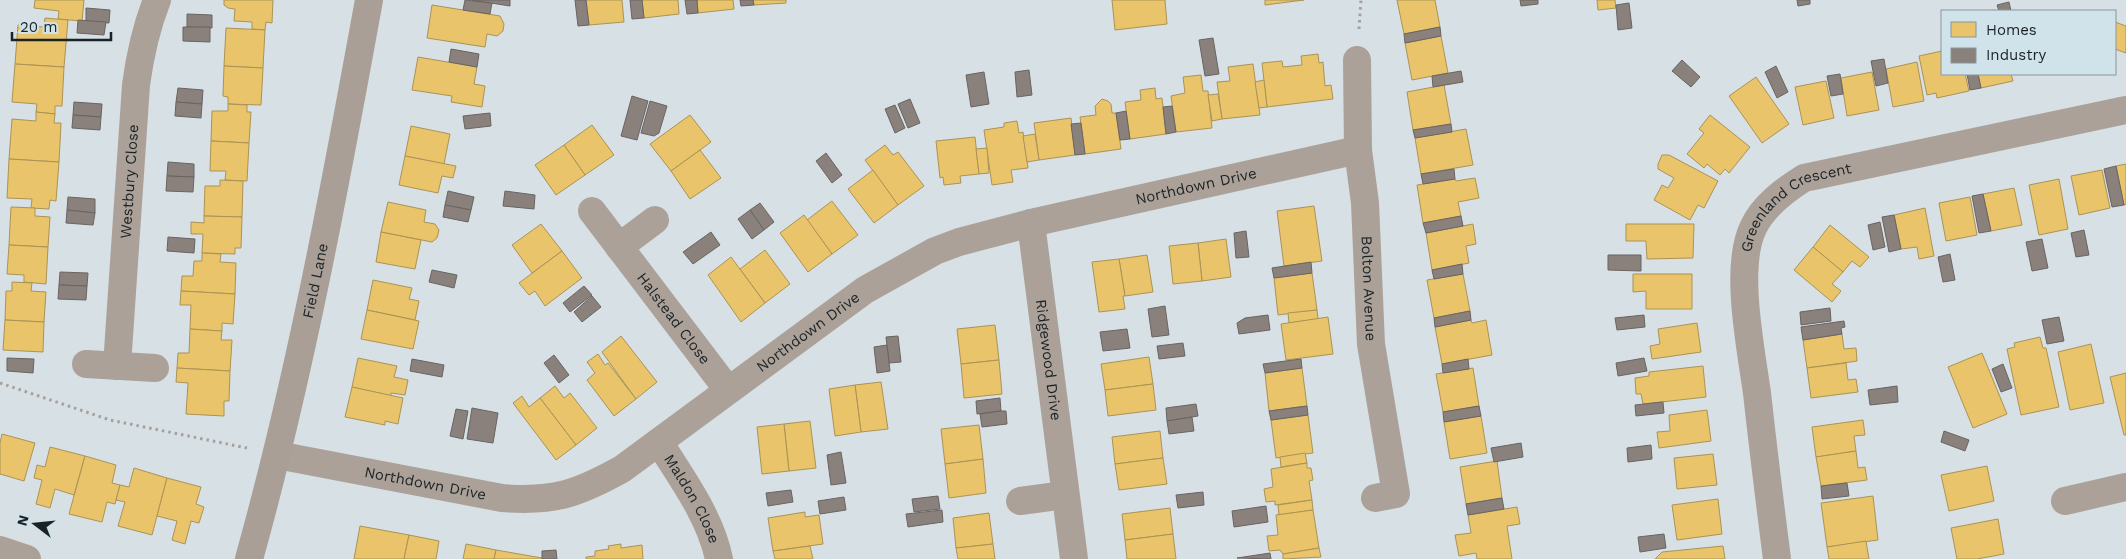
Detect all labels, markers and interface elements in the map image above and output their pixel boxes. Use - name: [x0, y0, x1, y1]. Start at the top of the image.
- scale bar: [12, 10, 111, 42]
- legend: [1941, 10, 2116, 75]
- text: 20 m: [20, 18, 58, 36]
- text: Homes: [1986, 21, 2037, 39]
- text: Industry: [1986, 46, 2047, 64]
- street label: Westbury Close: [117, 124, 142, 239]
- street label: Greenland Crescent: [1737, 159, 1854, 254]
- street label: Northdown Drive: [1134, 164, 1258, 208]
- street label: Bolton Avenue: [1357, 235, 1380, 341]
- street label: Field Lane: [299, 242, 332, 320]
- street label: Halstead Close: [633, 269, 714, 368]
- street label: Northdown Drive: [753, 288, 863, 376]
- street label: Ridgewood Drive: [1032, 298, 1065, 422]
- street label: Maldon Close: [660, 451, 723, 546]
- street label: Northdown Drive: [363, 463, 488, 504]
- north arrow: [10, 499, 60, 549]
- text: N: [13, 513, 32, 528]

